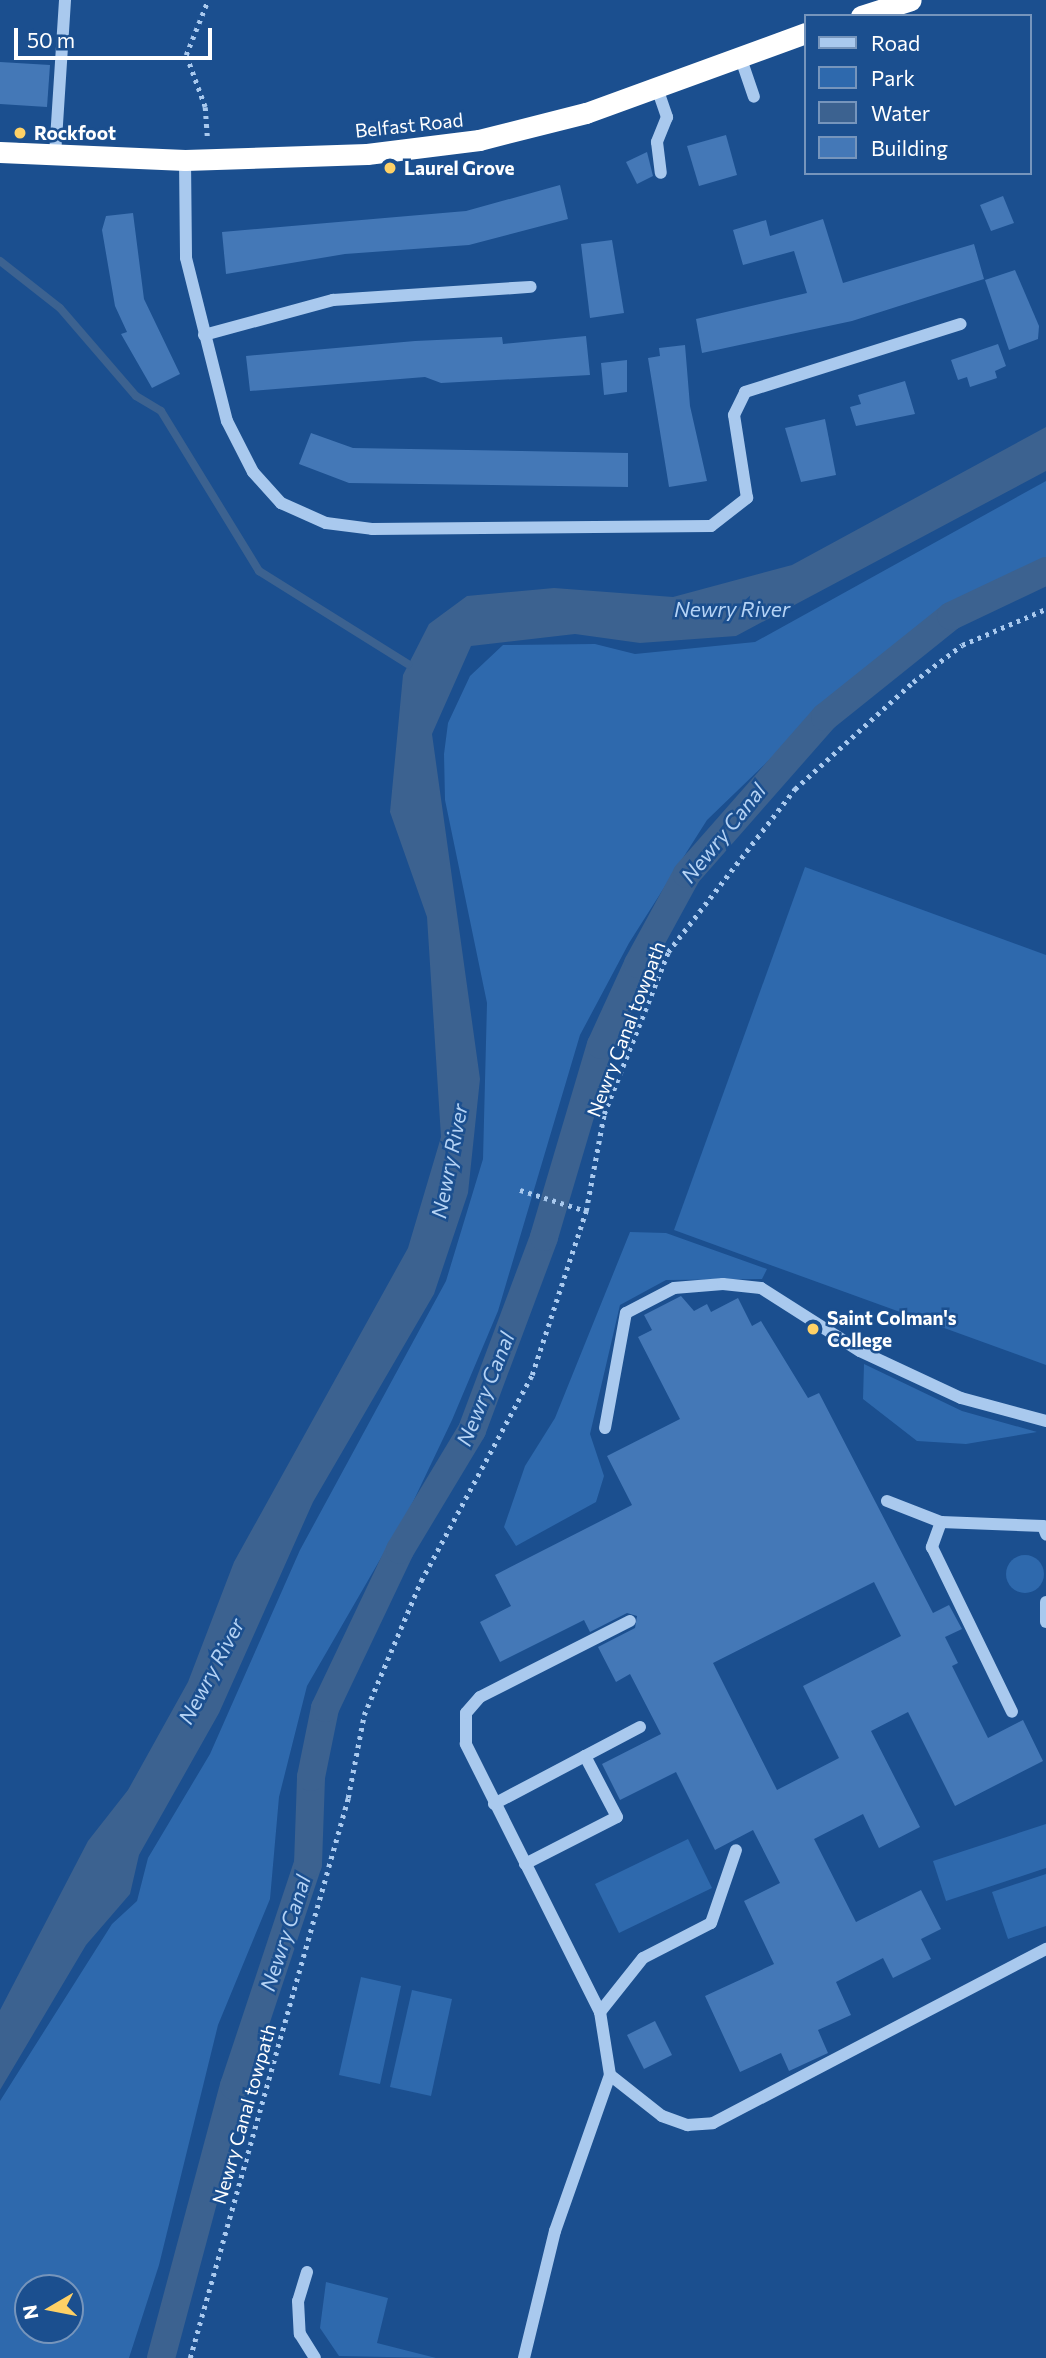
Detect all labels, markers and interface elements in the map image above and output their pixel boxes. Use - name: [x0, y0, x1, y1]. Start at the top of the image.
- scale bar: [18, 14, 215, 58]
- legend: [804, 14, 1032, 175]
- text: 50 m: [27, 27, 75, 52]
- text: Road: [871, 30, 920, 55]
- text: Park: [871, 65, 915, 90]
- text: Water: [871, 100, 930, 125]
- street label: Belfast Road: [354, 108, 464, 142]
- place label: Rockfoot: [34, 122, 116, 144]
- marker: Rockfoot: [12, 125, 28, 141]
- text: Building: [871, 135, 948, 160]
- place label: Laurel Grove: [404, 157, 515, 179]
- marker: Laurel Grove: [382, 160, 398, 176]
- water label: Newry River: [674, 596, 790, 622]
- water label: Newry Canal: [675, 778, 771, 888]
- street label: Newry Canal towpath: [582, 938, 670, 1120]
- water label: Newry River: [426, 1102, 472, 1220]
- place label: Saint Colman's College: [827, 1307, 957, 1351]
- marker: Saint Colman's College: [805, 1321, 821, 1337]
- water label: Newry Canal: [451, 1328, 519, 1450]
- water label: Newry River: [173, 1614, 249, 1728]
- water label: Newry Canal: [254, 1872, 316, 1994]
- street label: Newry Canal towpath: [207, 2021, 281, 2207]
- north arrow: [14, 2274, 84, 2344]
- text: N: [17, 2303, 42, 2321]

